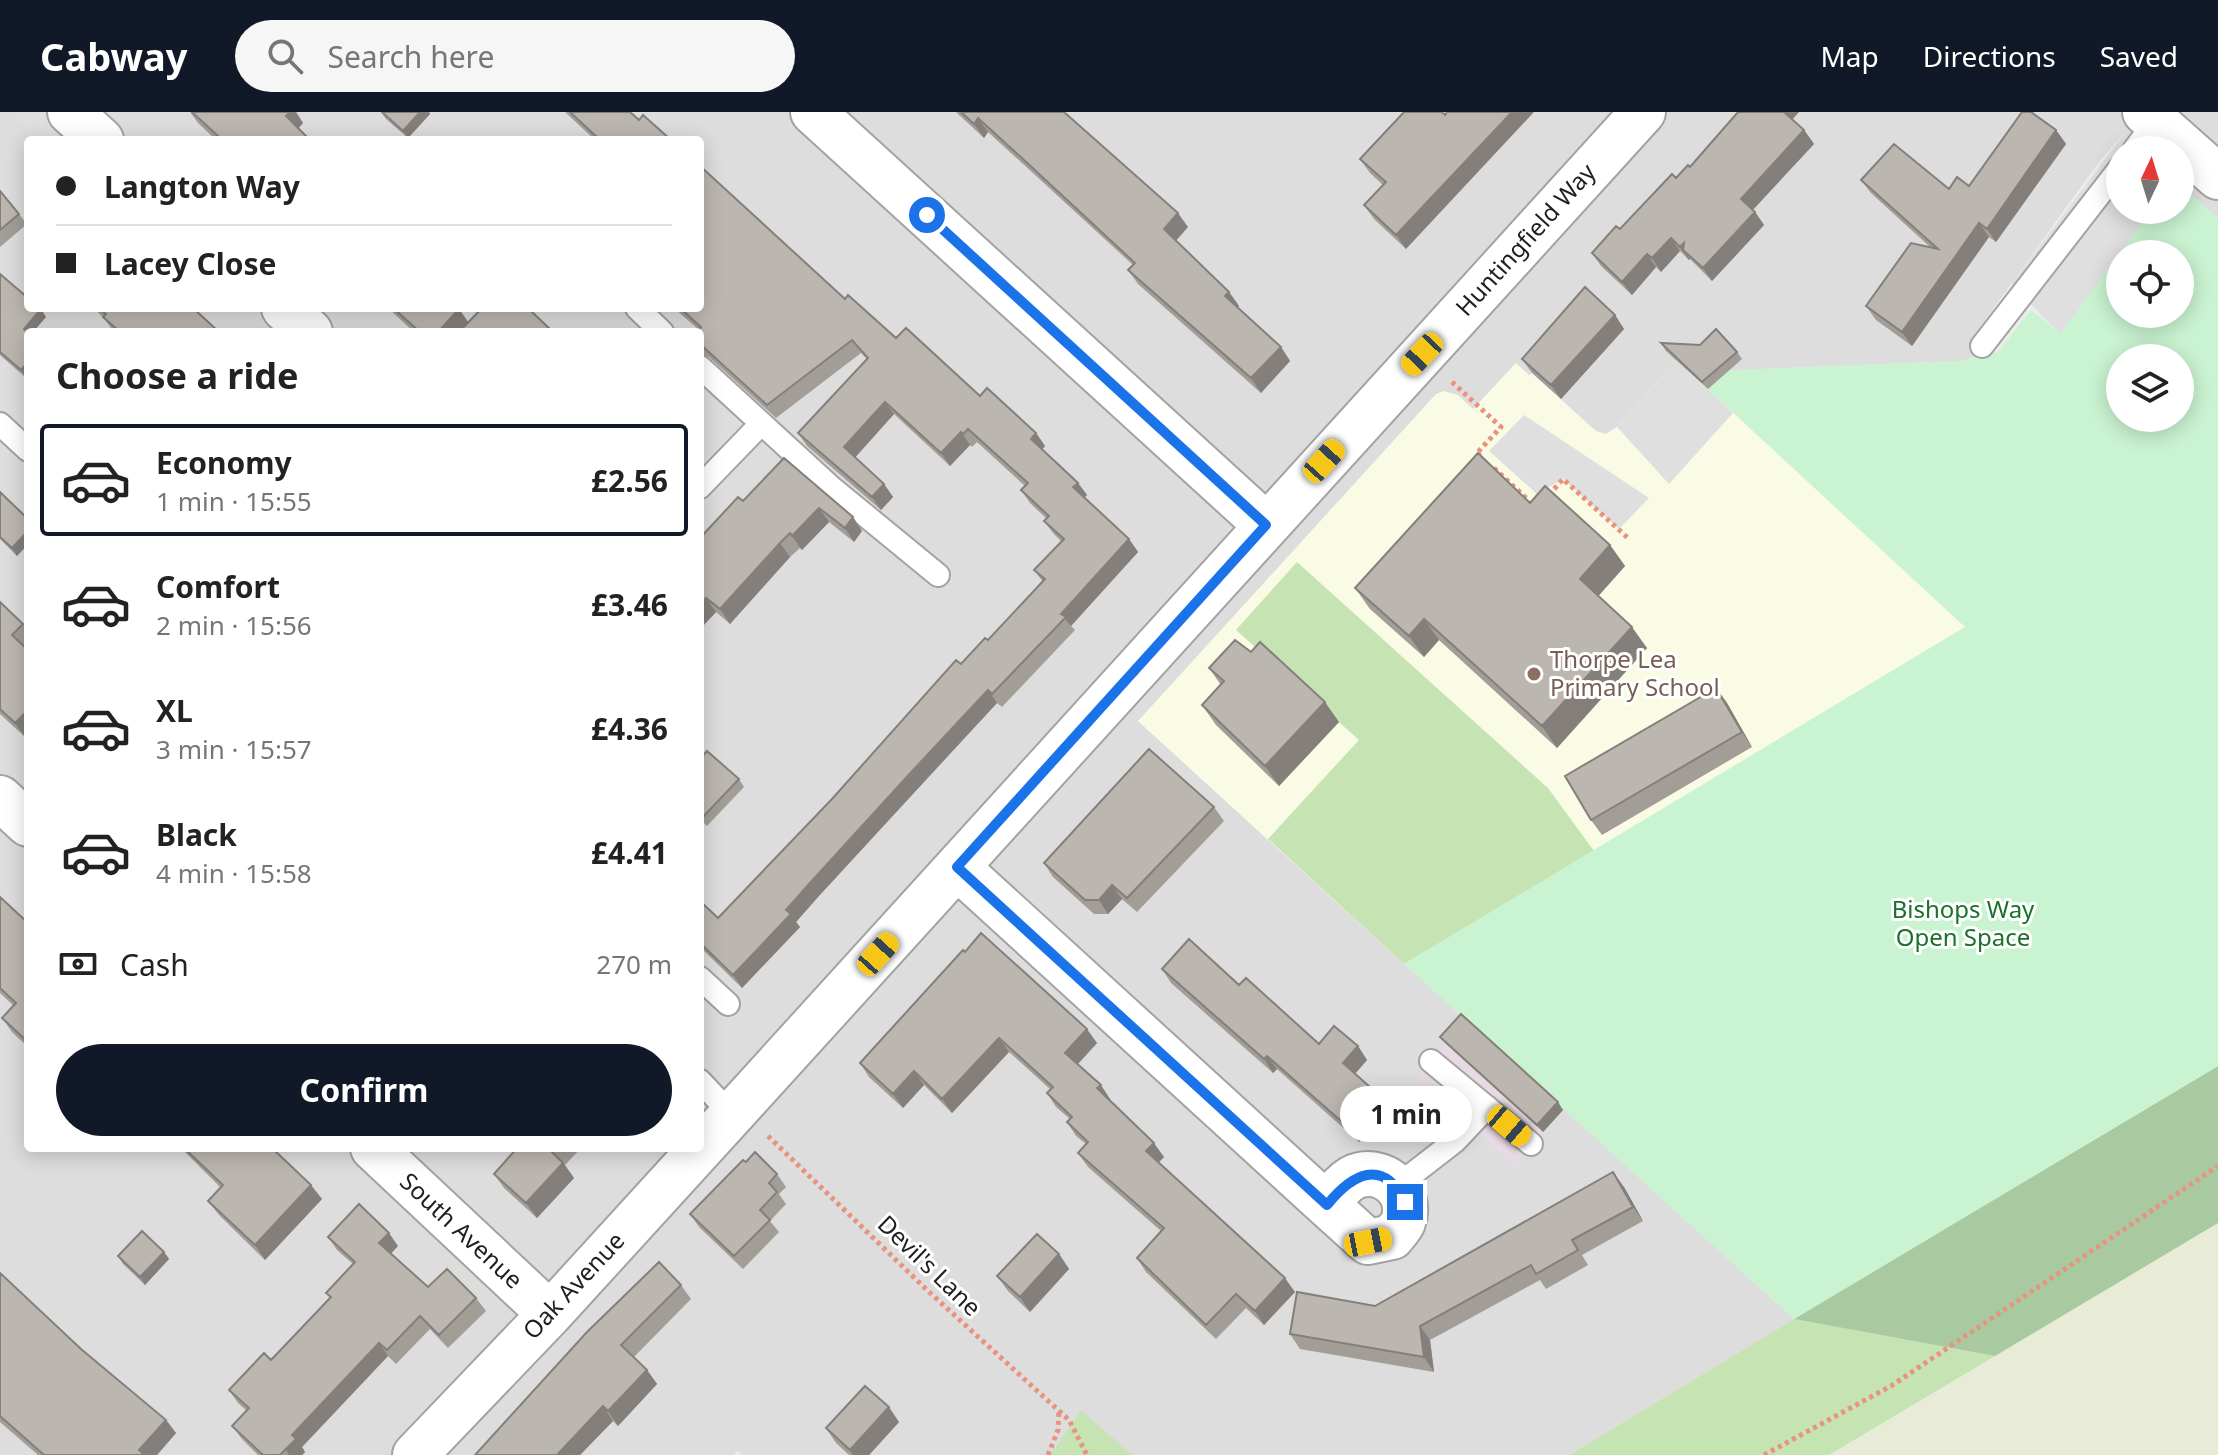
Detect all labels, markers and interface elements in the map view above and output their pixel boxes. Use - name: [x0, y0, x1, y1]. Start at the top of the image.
- search box: [235, 20, 795, 92]
- text: Cabway: [40, 30, 187, 82]
- icon: search: [263, 34, 307, 78]
- text: Search here: [327, 36, 494, 77]
- text: Map: [1820, 37, 1879, 75]
- text: Directions: [1923, 37, 2056, 75]
- text: Saved: [2100, 37, 2178, 75]
- north arrow: [2106, 136, 2194, 224]
- map controls: [2106, 136, 2194, 432]
- street label: Huntingfield Way: [1448, 155, 1603, 322]
- text: Langton Way: [104, 166, 300, 207]
- route start: [909, 197, 945, 233]
- button: locate: [2106, 240, 2194, 328]
- text: Lacey Close: [104, 243, 276, 284]
- car: [1397, 328, 1447, 380]
- button: layers: [2106, 344, 2194, 432]
- text: Choose a ride: [56, 351, 298, 400]
- car: [1299, 435, 1349, 487]
- text: Economy: [156, 442, 292, 483]
- icon: car: [60, 444, 132, 516]
- text: £2.56: [591, 460, 668, 501]
- text: 1 min · 15:55: [156, 483, 312, 519]
- text: Comfort: [156, 566, 280, 607]
- icon: car: [60, 568, 132, 640]
- text: £3.46: [591, 584, 668, 625]
- text: 2 min · 15:56: [156, 607, 312, 643]
- place label: Thorpe Lea Primary School: [1550, 642, 1720, 703]
- marker: Thorpe Lea Primary School: [1525, 665, 1543, 683]
- text: XL: [156, 690, 193, 731]
- icon: car: [60, 692, 132, 764]
- text: £4.36: [591, 708, 668, 749]
- text: 3 min · 15:57: [156, 731, 312, 767]
- text: Black: [156, 814, 237, 855]
- icon: car: [60, 816, 132, 888]
- text: £4.41: [591, 832, 668, 873]
- text: 4 min · 15:58: [156, 855, 312, 891]
- park label: Bishops Way Open Space: [1892, 892, 2035, 953]
- car: [853, 928, 903, 980]
- icon: cash: [56, 942, 100, 986]
- text: Cash: [120, 944, 189, 985]
- text: 270 m: [596, 946, 672, 982]
- button: Confirm: [56, 1044, 672, 1136]
- callout: 1 min: [1339, 1086, 1471, 1142]
- text: 1 min: [1370, 1096, 1442, 1132]
- car: [1483, 1101, 1535, 1151]
- street label: South Avenue: [394, 1164, 531, 1295]
- route end: [1387, 1184, 1423, 1220]
- street label: Devil's Lane: [871, 1207, 989, 1323]
- street label: Oak Avenue: [515, 1224, 631, 1346]
- car: [1342, 1226, 1394, 1258]

